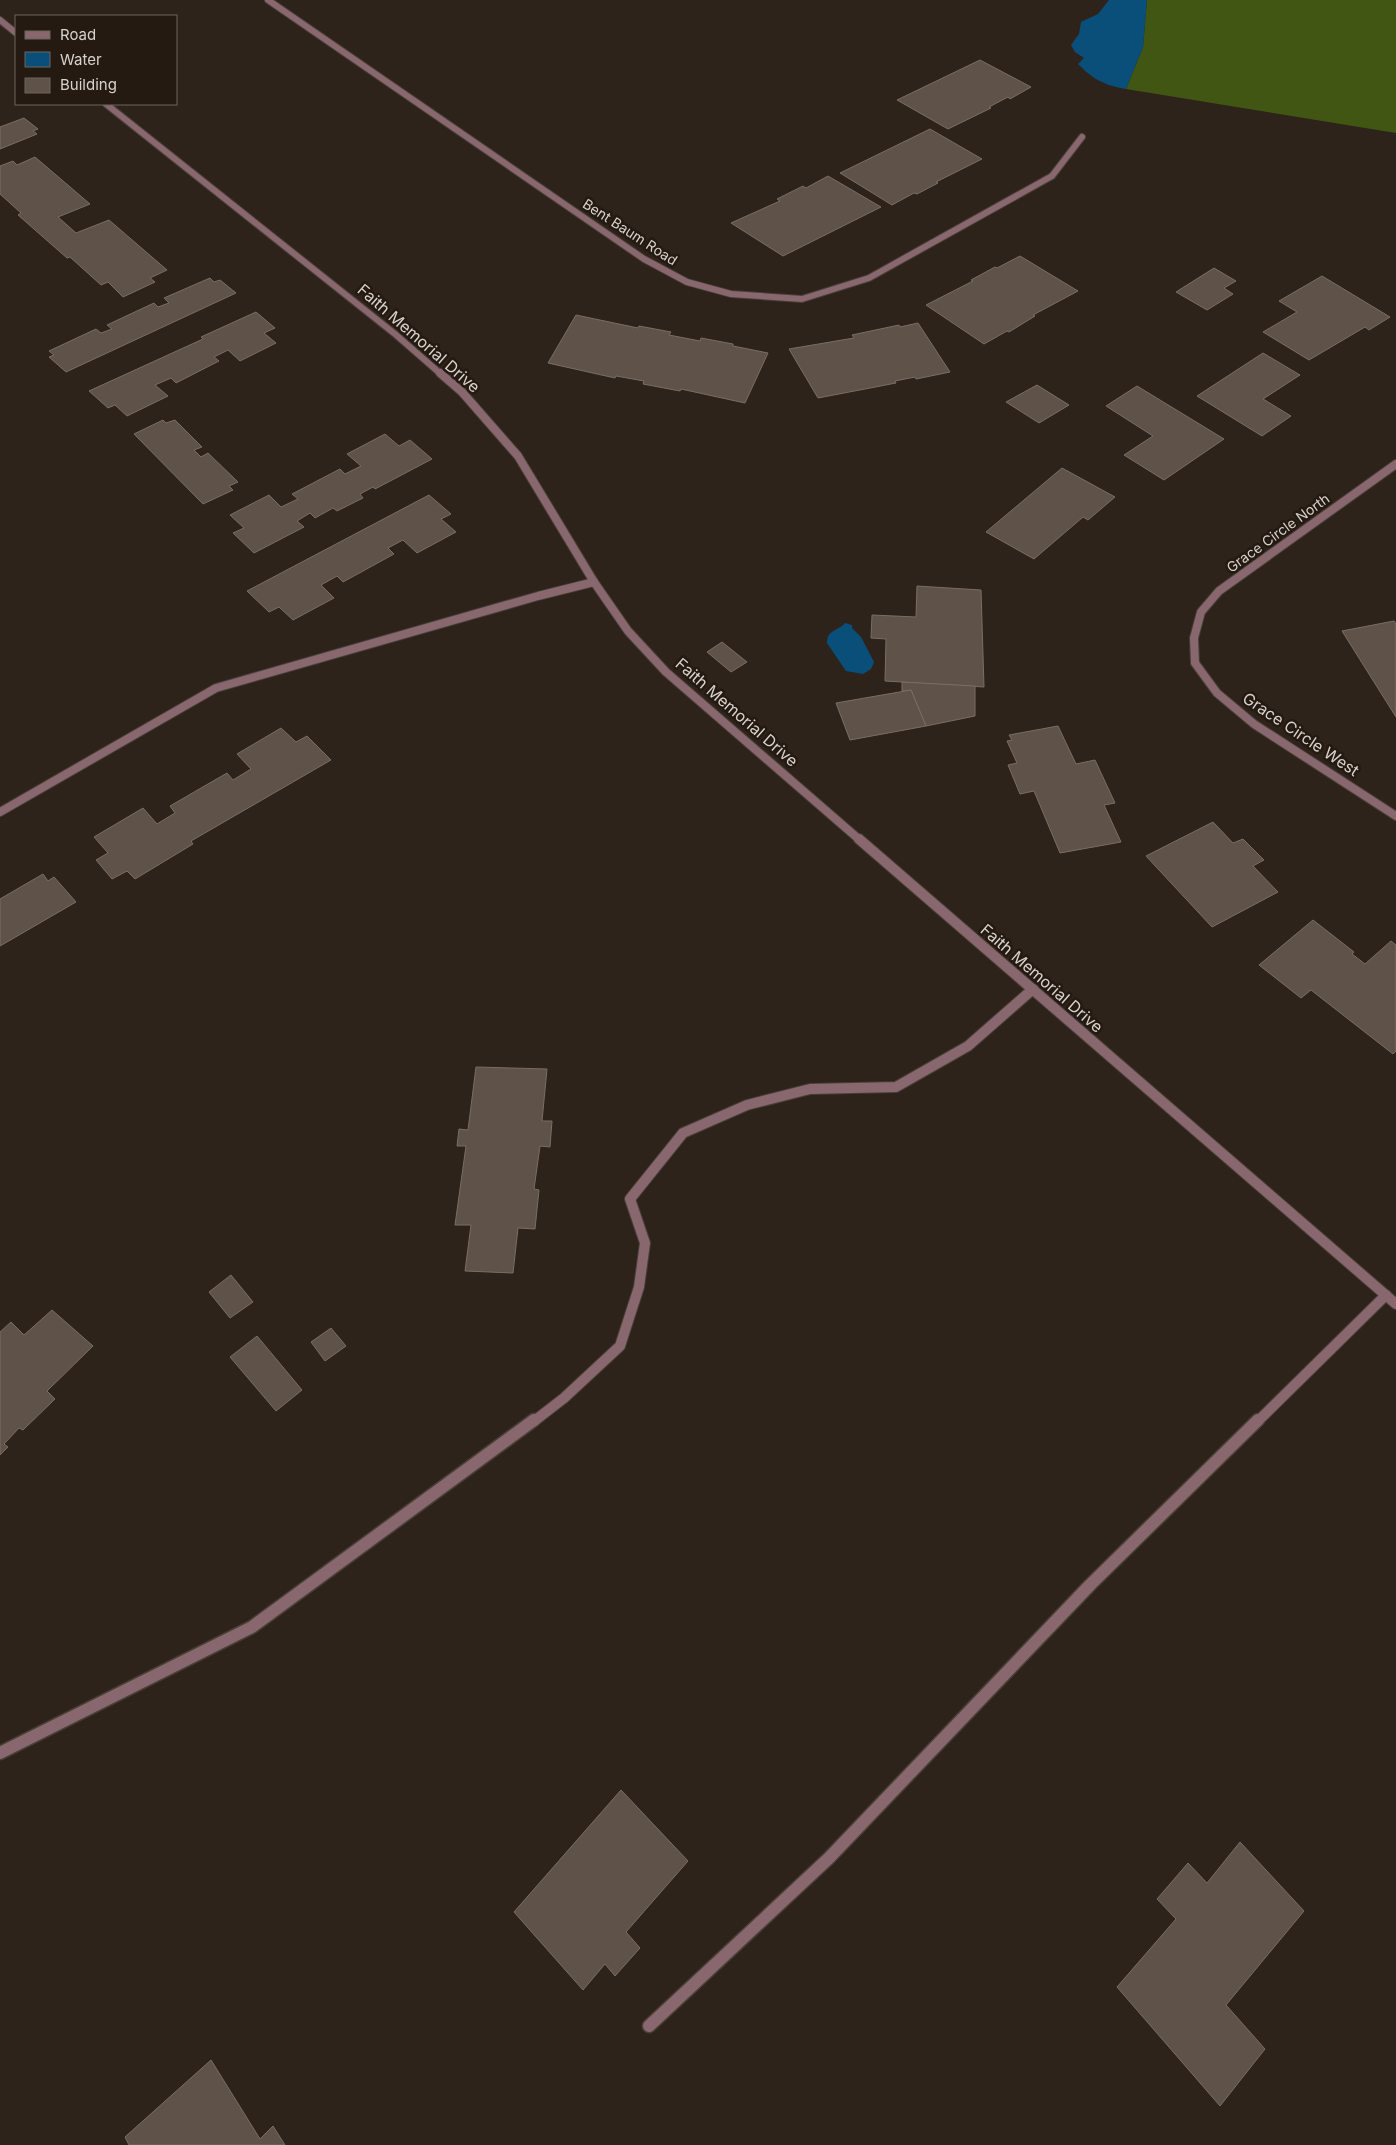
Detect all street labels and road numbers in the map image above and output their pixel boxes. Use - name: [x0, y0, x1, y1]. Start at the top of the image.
- street label: Bent Baum Road: [580, 195, 681, 268]
- street label: Faith Memorial Drive: [354, 279, 484, 397]
- street label: Grace Circle North: [1223, 490, 1333, 576]
- street label: Faith Memorial Drive: [672, 653, 802, 771]
- street label: Grace Circle West: [1239, 688, 1363, 780]
- street label: Faith Memorial Drive: [977, 919, 1107, 1037]

